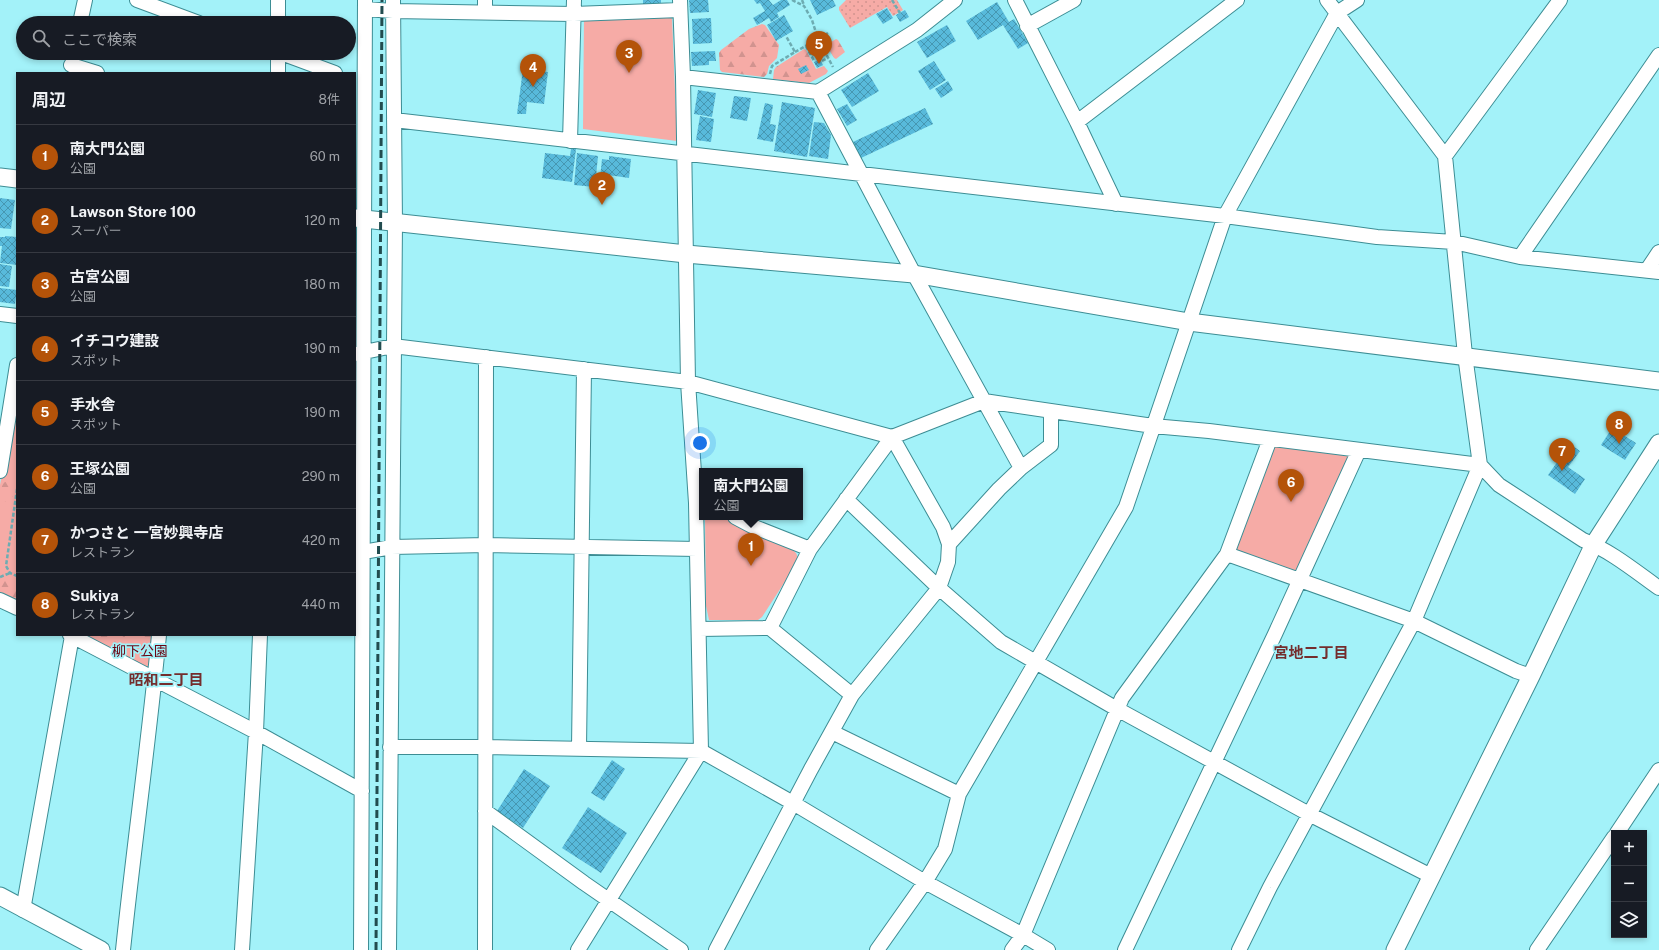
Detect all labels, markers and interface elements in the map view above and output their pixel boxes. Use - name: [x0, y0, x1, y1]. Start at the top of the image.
- search box: [16, 16, 356, 60]
- icon: search: [30, 27, 52, 49]
- text: ここで検索: [62, 31, 137, 48]
- pin: 5: [806, 31, 832, 64]
- pin: 3: [616, 40, 642, 73]
- pin: 4: [520, 54, 546, 87]
- text: 周辺: [32, 90, 66, 110]
- text: 8件: [319, 92, 340, 107]
- text: 南大門公園: [70, 140, 145, 157]
- text: 1: [42, 149, 48, 164]
- text: 60 m: [310, 149, 340, 164]
- text: 公園: [70, 161, 96, 176]
- pin: 2: [589, 172, 615, 205]
- text: Lawson Store 100: [70, 203, 196, 220]
- text: 2: [41, 213, 49, 228]
- text: 120 m: [305, 213, 340, 228]
- text: スーパー: [70, 223, 122, 238]
- text: 古宮公園: [70, 268, 130, 285]
- text: 3: [41, 277, 49, 292]
- text: 180 m: [304, 277, 340, 292]
- text: 公園: [70, 289, 96, 304]
- text: イチコウ建設: [70, 332, 159, 349]
- text: 4: [41, 341, 49, 356]
- text: 190 m: [304, 341, 340, 356]
- text: スポット: [70, 353, 122, 368]
- text: 手水舎: [70, 396, 115, 413]
- text: 5: [41, 405, 49, 420]
- text: 190 m: [304, 405, 340, 420]
- pin: 8: [1606, 411, 1632, 444]
- text: スポット: [70, 417, 122, 432]
- your location: [690, 433, 710, 453]
- pin: 7: [1549, 438, 1575, 471]
- text: 王塚公園: [70, 460, 130, 477]
- popup: [699, 468, 803, 520]
- text: 6: [41, 469, 49, 484]
- text: 290 m: [302, 469, 340, 484]
- pin: 6: [1278, 469, 1304, 502]
- text: 南大門公園: [713, 477, 789, 494]
- text: 公園: [70, 481, 96, 496]
- text: 公園: [713, 498, 740, 513]
- text: かつさと 一宮妙興寺店: [70, 524, 223, 541]
- text: 7: [41, 533, 49, 548]
- text: 420 m: [302, 533, 340, 548]
- pin: 1: [738, 533, 764, 566]
- text: レストラン: [70, 545, 135, 560]
- text: Sukiya: [70, 587, 119, 604]
- text: 8: [41, 597, 49, 612]
- text: 440 m: [301, 597, 340, 612]
- text: レストラン: [70, 607, 135, 622]
- park label: 柳下公園: [112, 643, 168, 659]
- district label: 宮地二丁目: [1273, 644, 1349, 661]
- district label: 昭和二丁目: [128, 671, 204, 688]
- map controls: [1611, 830, 1647, 938]
- button: +: [1611, 830, 1647, 866]
- button: −: [1611, 866, 1647, 902]
- button: layers: [1611, 902, 1647, 938]

